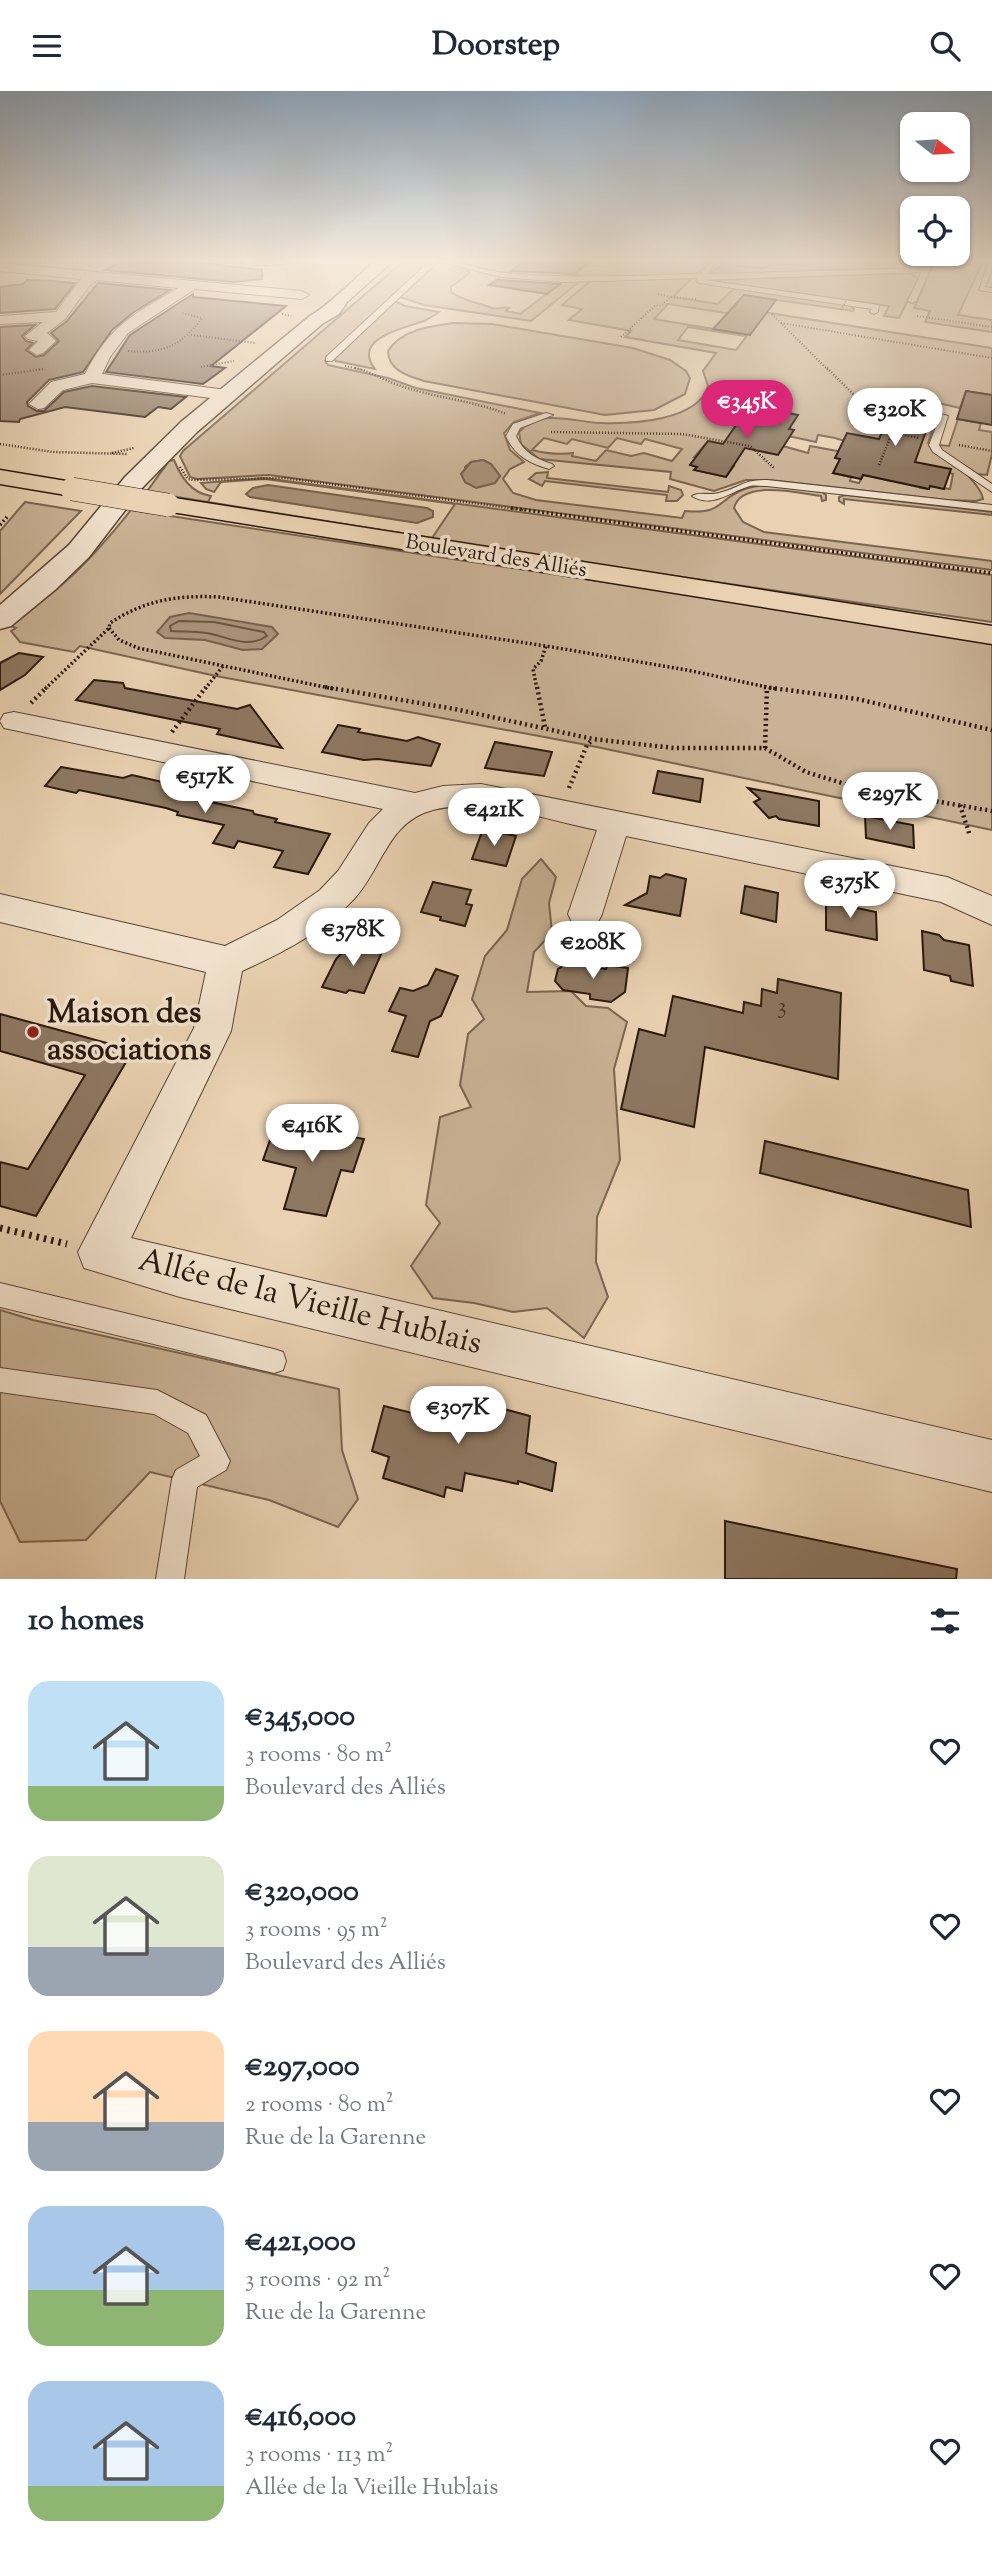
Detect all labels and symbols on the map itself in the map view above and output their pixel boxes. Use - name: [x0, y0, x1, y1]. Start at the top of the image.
- north arrow: [900, 112, 970, 182]
- pin: €345K: [698, 381, 796, 440]
- pin: €320K: [846, 389, 944, 448]
- street label: Boulevard des Alliés: [403, 528, 589, 586]
- pin: €517K: [156, 755, 254, 815]
- pin: €297K: [841, 773, 939, 832]
- pin: €421K: [445, 789, 543, 848]
- pin: €375K: [801, 861, 899, 920]
- pin: €378K: [304, 909, 402, 968]
- pin: €208K: [544, 921, 642, 981]
- place label: Maison des associations: [47, 991, 211, 1074]
- house number: 3: [777, 991, 787, 1024]
- marker: Maison des associations: [25, 1024, 41, 1040]
- pin: €416K: [263, 1105, 361, 1164]
- street label: Allée de la Vieille Hublais: [133, 1238, 487, 1368]
- pin: €307K: [409, 1387, 507, 1446]

